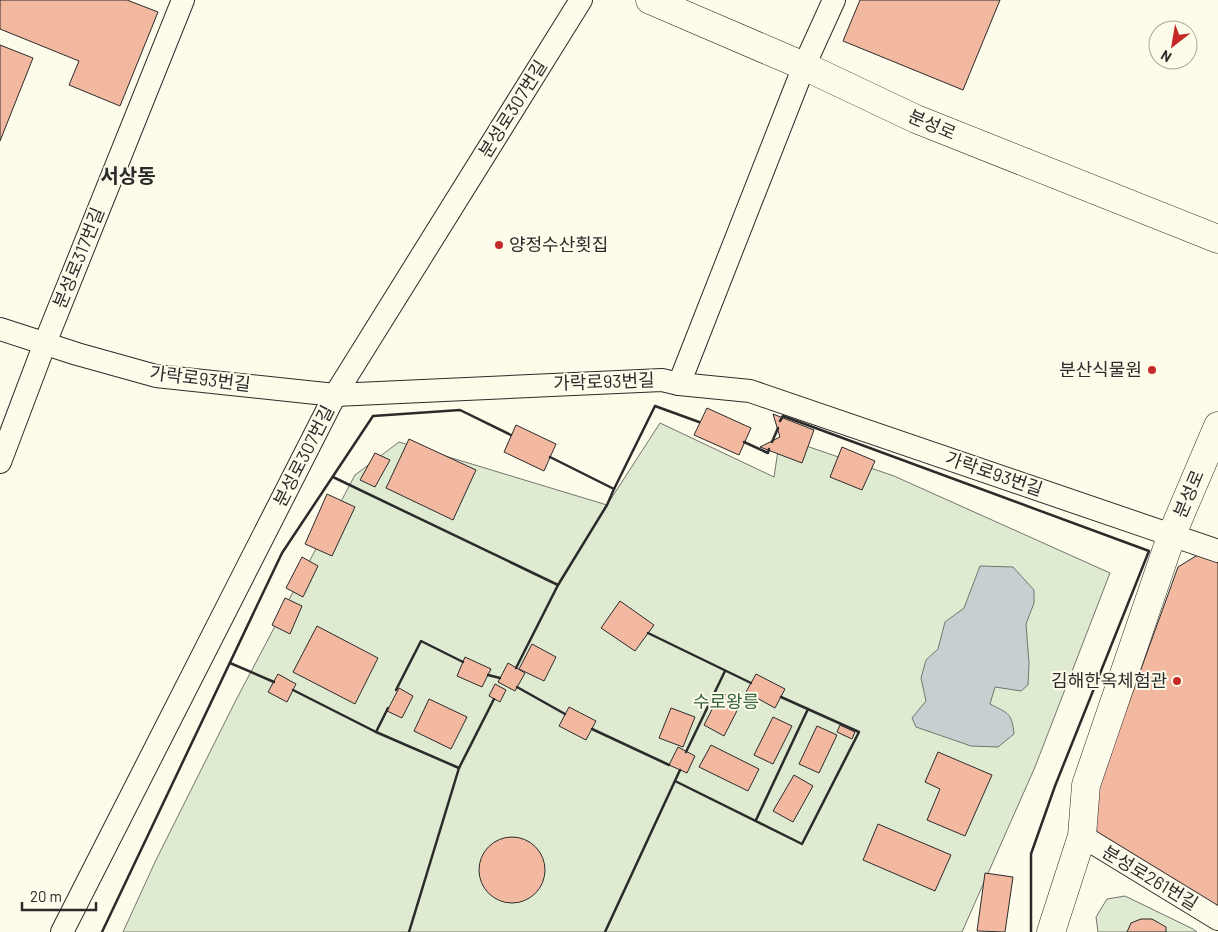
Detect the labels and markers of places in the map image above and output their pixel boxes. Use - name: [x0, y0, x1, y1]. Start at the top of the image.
- place label: 양정수산횟집: [509, 233, 608, 255]
- marker: 양정수산횟집: [493, 239, 505, 251]
- place label: 분산식물원: [1059, 358, 1142, 380]
- marker: 분산식물원: [1146, 364, 1158, 376]
- place label: 김해한옥체험관: [1051, 669, 1167, 691]
- marker: 김해한옥체험관: [1171, 675, 1183, 687]

